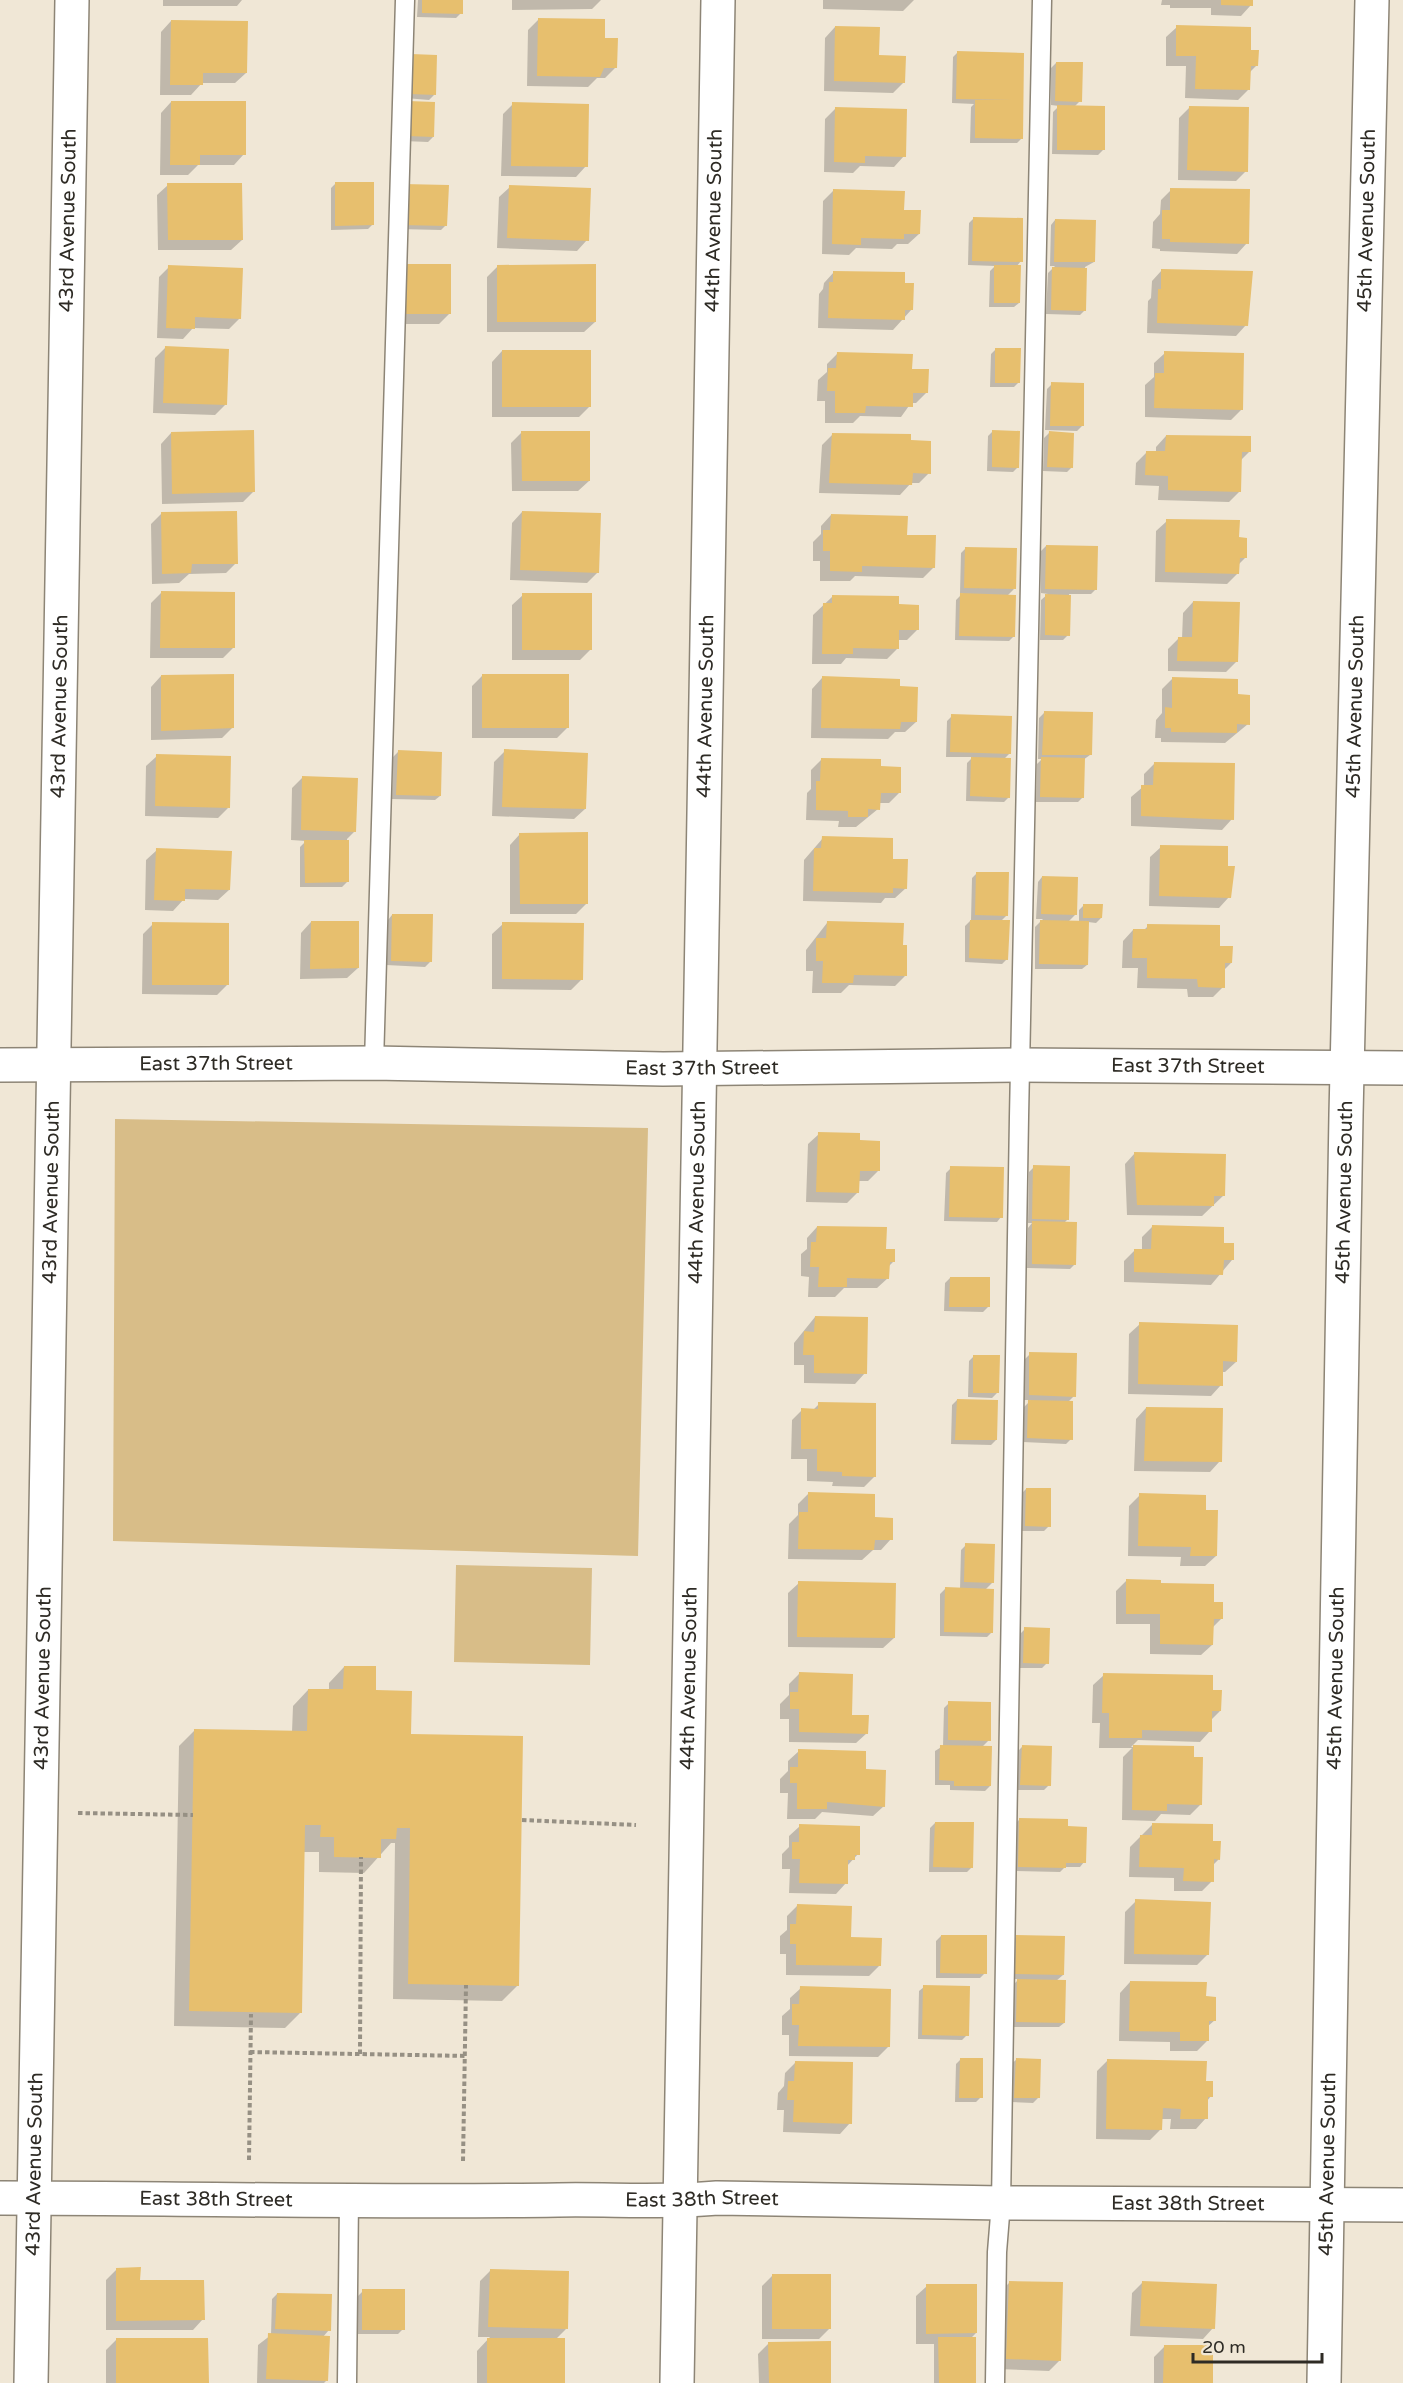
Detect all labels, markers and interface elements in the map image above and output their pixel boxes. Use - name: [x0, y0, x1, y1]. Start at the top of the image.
- street label: 43rd Avenue South: [55, 128, 82, 312]
- street label: 44th Avenue South: [701, 128, 728, 312]
- street label: 45th Avenue South: [1353, 128, 1381, 312]
- street label: 43rd Avenue South: [46, 614, 73, 798]
- street label: 44th Avenue South: [692, 614, 719, 798]
- street label: 45th Avenue South: [1341, 614, 1370, 798]
- street label: East 37th Street: [139, 1051, 293, 1076]
- street label: East 37th Street: [1111, 1054, 1265, 1079]
- street label: East 37th Street: [625, 1056, 779, 1081]
- street label: 43rd Avenue South: [38, 1100, 65, 1284]
- street label: 44th Avenue South: [684, 1100, 711, 1284]
- street label: 45th Avenue South: [1331, 1100, 1358, 1284]
- street label: 43rd Avenue South: [30, 1586, 57, 1770]
- street label: 44th Avenue South: [676, 1586, 703, 1770]
- street label: 45th Avenue South: [1323, 1586, 1350, 1770]
- street label: 43rd Avenue South: [21, 2072, 48, 2256]
- street label: 45th Avenue South: [1314, 2072, 1341, 2256]
- street label: East 38th Street: [625, 2186, 779, 2213]
- street label: East 38th Street: [139, 2187, 293, 2212]
- street label: East 38th Street: [1111, 2192, 1265, 2216]
- scale bar: [1193, 2326, 1322, 2364]
- text: 20 m: [1202, 2336, 1246, 2358]

